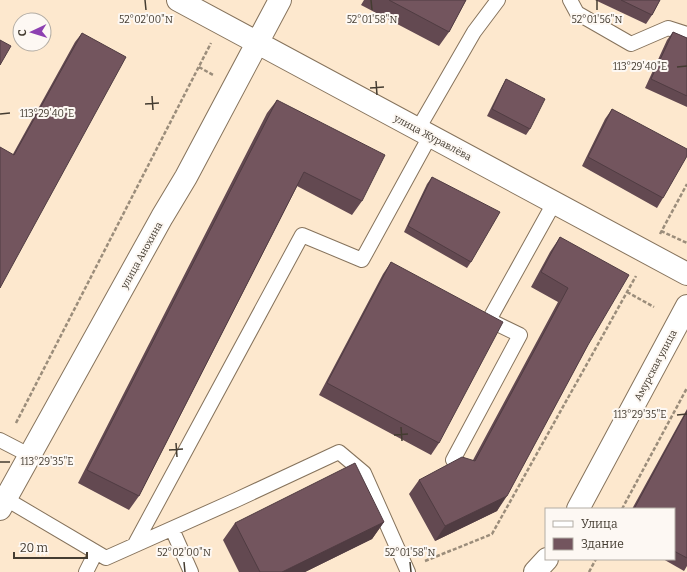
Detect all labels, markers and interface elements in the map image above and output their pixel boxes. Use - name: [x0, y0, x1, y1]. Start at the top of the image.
- north arrow: [12, 12, 52, 52]
- text: 52°02'00"N: [119, 14, 173, 26]
- text: 52°01'58"N: [347, 14, 397, 26]
- text: 52°01'56"N: [572, 14, 622, 26]
- text: С: [16, 29, 29, 37]
- text: 113°29'40"E: [613, 61, 667, 73]
- text: 113°29'40"E: [20, 108, 74, 120]
- street label: улица Журавлёва: [391, 112, 474, 164]
- street label: улица Анохина: [118, 220, 165, 292]
- street label: Амурская улица: [632, 327, 680, 403]
- text: 113°29'35"E: [613, 409, 667, 421]
- text: 113°29'35"E: [20, 456, 74, 468]
- legend: [545, 508, 675, 560]
- text: Улица: [581, 517, 618, 531]
- scale bar: [14, 534, 87, 560]
- text: Здание: [581, 537, 624, 551]
- text: 20 m: [20, 541, 49, 555]
- text: 52°02'00"N: [157, 547, 211, 559]
- text: 52°01'58"N: [385, 547, 435, 559]

